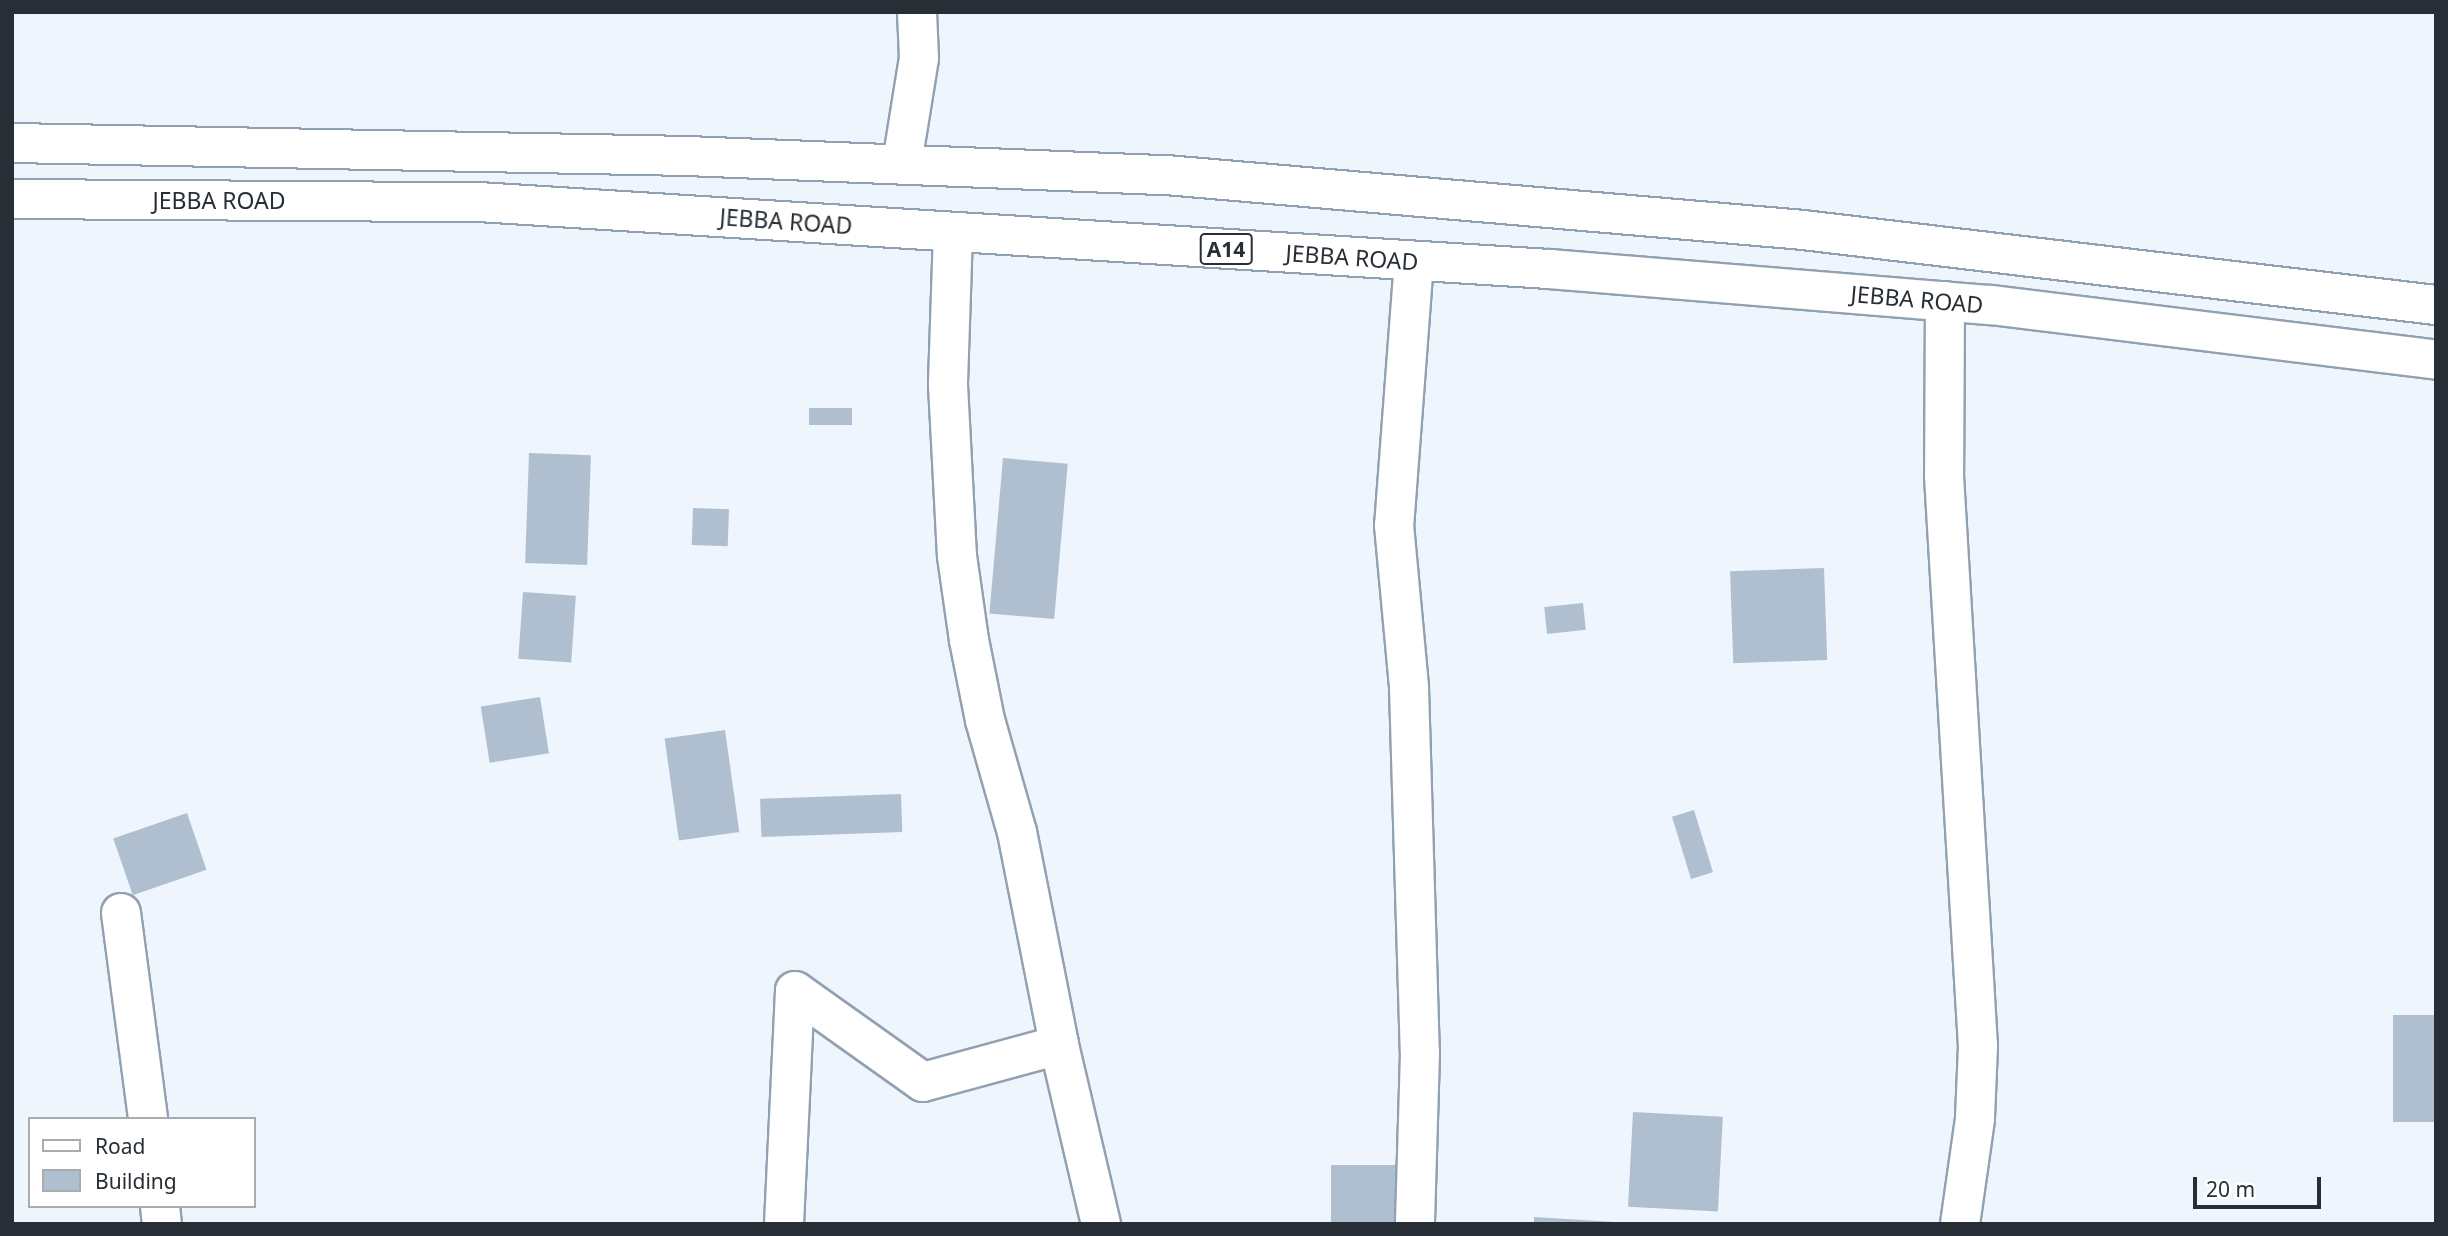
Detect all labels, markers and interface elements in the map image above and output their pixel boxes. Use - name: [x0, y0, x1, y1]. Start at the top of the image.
- street label: JEBBA ROAD: [153, 186, 285, 214]
- street label: JEBBA ROAD: [719, 203, 853, 239]
- road number: A14: [1198, 232, 1254, 266]
- street label: JEBBA ROAD: [1285, 239, 1419, 275]
- street label: JEBBA ROAD: [1850, 279, 1984, 319]
- legend: [28, 1117, 256, 1208]
- text: Road: [95, 1132, 145, 1160]
- scale bar: [2196, 1162, 2324, 1206]
- text: Building: [95, 1167, 177, 1195]
- text: 20 m: [2206, 1175, 2255, 1203]

